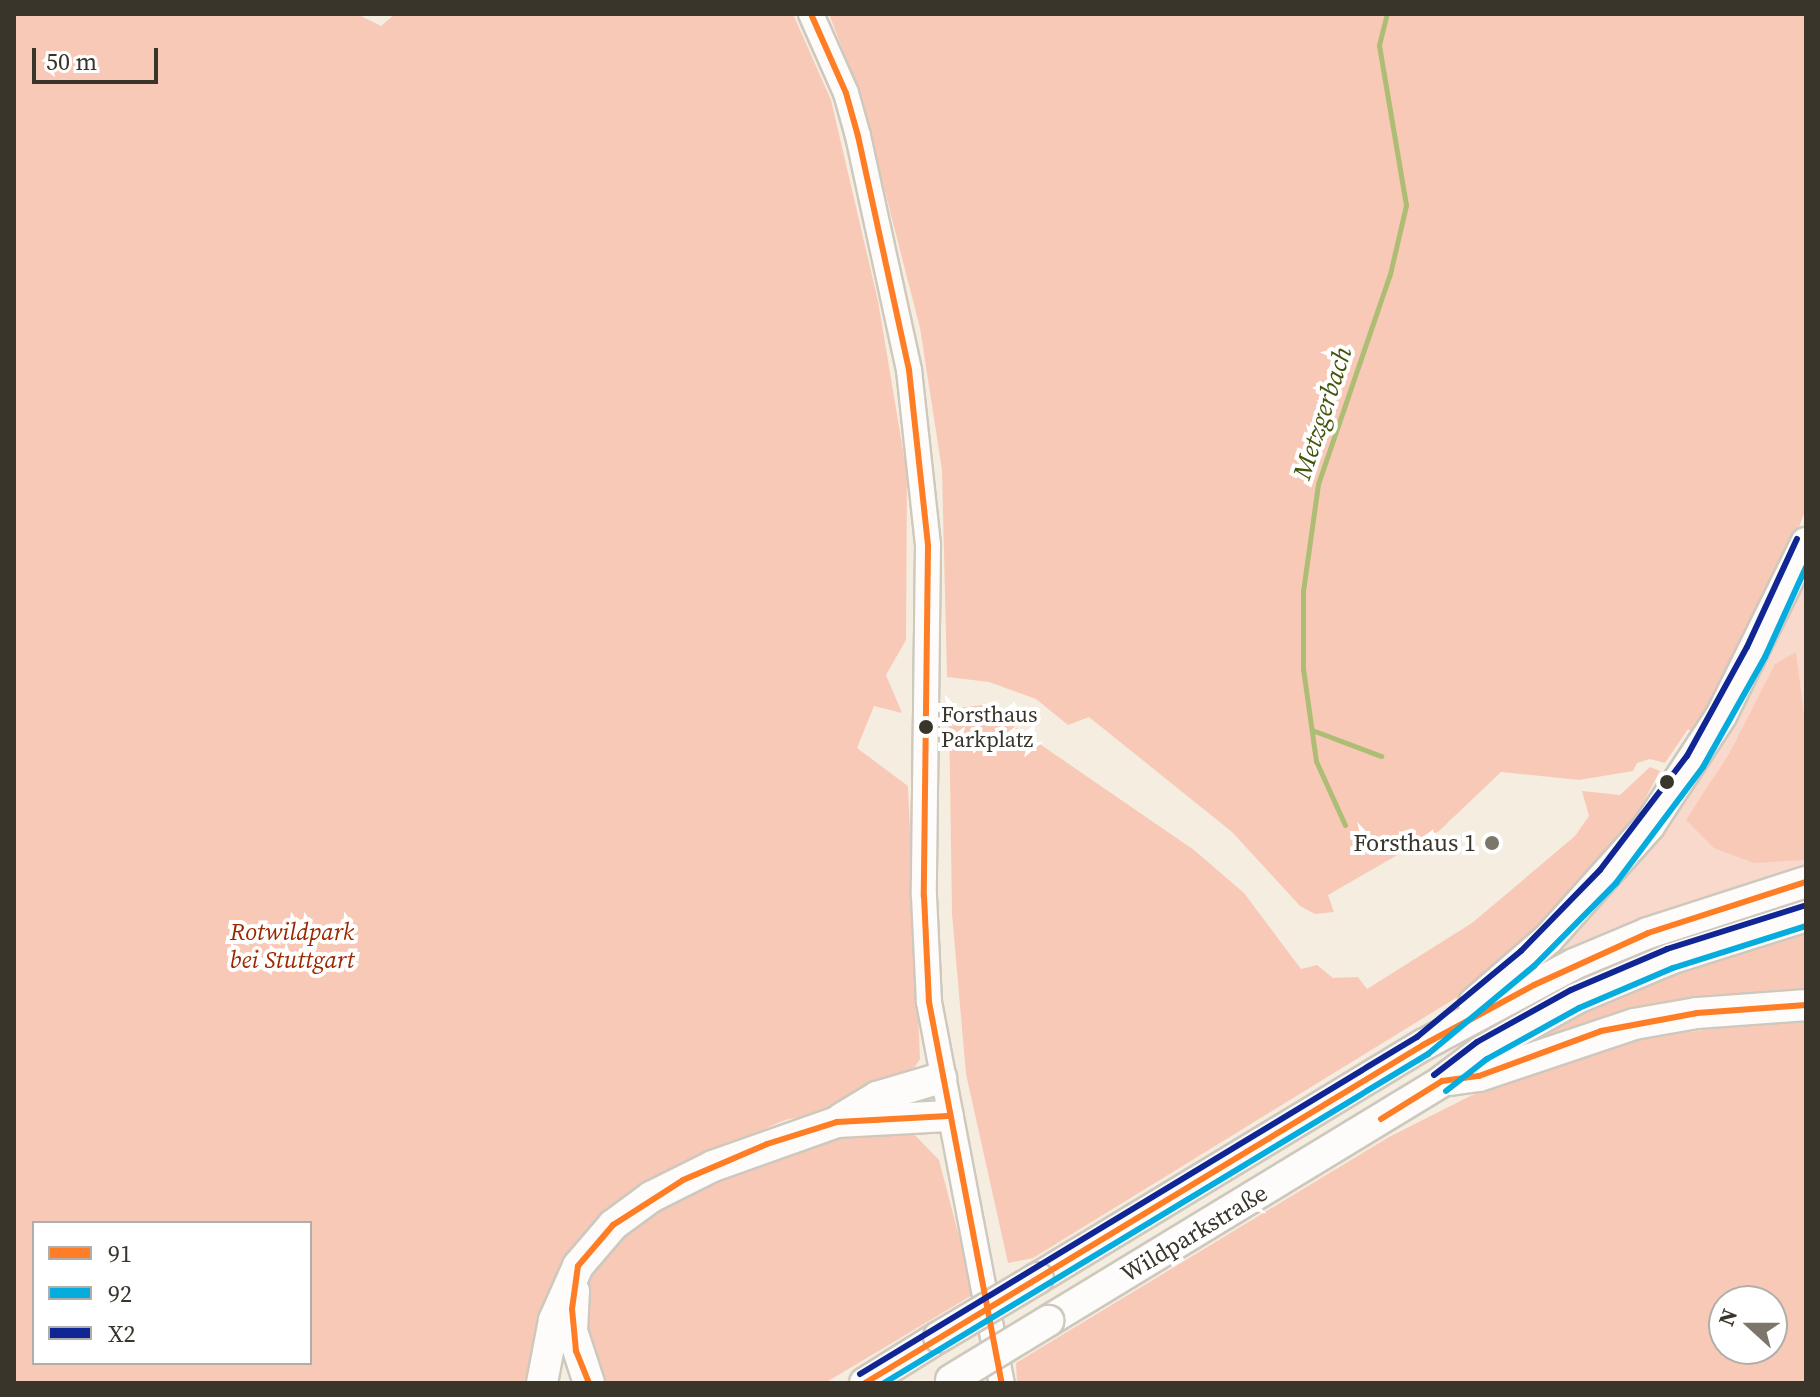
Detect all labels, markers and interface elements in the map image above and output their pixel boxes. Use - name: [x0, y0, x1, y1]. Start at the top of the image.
- scale bar: [36, 32, 162, 82]
- text: 50 m: [46, 45, 97, 78]
- water label: Metzgerbach: [1287, 343, 1359, 483]
- place label: Forsthaus Parkplatz: [941, 701, 1037, 752]
- marker: Forsthaus Parkplatz: [918, 719, 934, 735]
- unlabelled marker: [1659, 774, 1675, 790]
- place label: Forsthaus 1: [1353, 829, 1476, 857]
- marker: Forsthaus 1: [1483, 834, 1501, 852]
- park label: Rotwildpark bei Stuttgart: [230, 918, 354, 974]
- street label: Wildparkstraße: [1116, 1178, 1272, 1288]
- legend: [32, 1221, 312, 1365]
- text: 91: [108, 1237, 132, 1270]
- text: 92: [108, 1277, 132, 1310]
- north arrow: [1708, 1285, 1788, 1365]
- text: N: [1711, 1304, 1744, 1330]
- text: X2: [108, 1317, 136, 1350]

